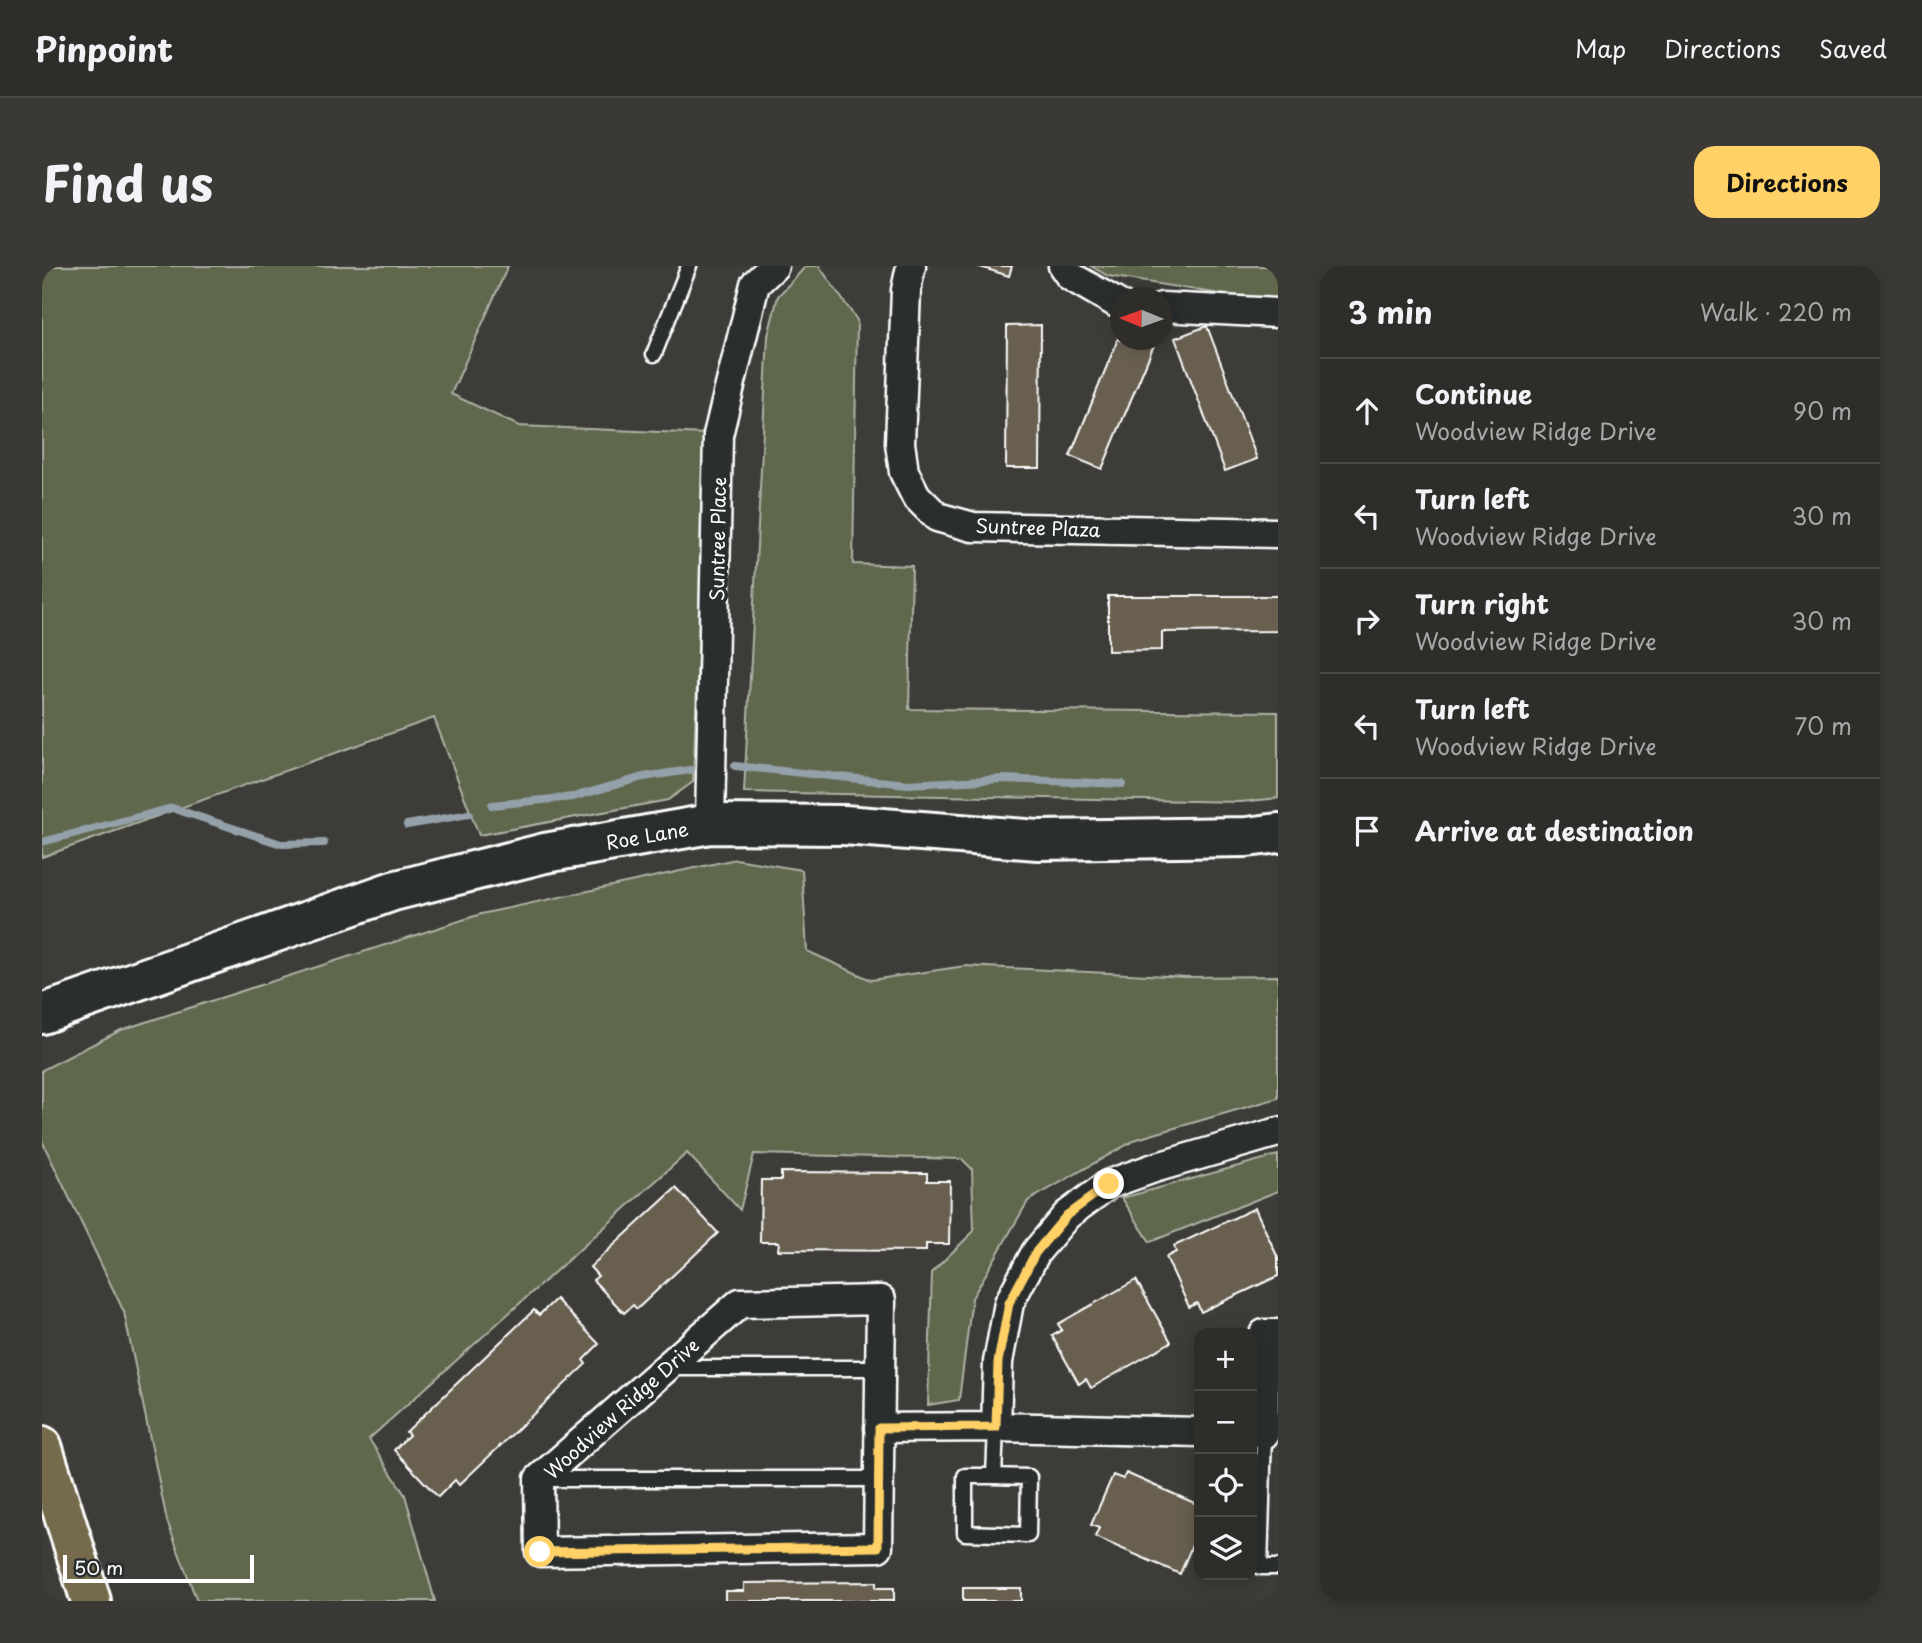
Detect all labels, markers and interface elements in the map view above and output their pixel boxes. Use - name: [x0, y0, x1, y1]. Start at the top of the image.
- text: Pinpoint: [35, 23, 173, 73]
- text: Map: [1575, 30, 1626, 66]
- text: Directions: [1664, 30, 1781, 66]
- text: Saved: [1819, 30, 1887, 66]
- text: Find us: [42, 145, 213, 219]
- button: Directions: [1694, 146, 1880, 218]
- north arrow: [1110, 287, 1173, 350]
- text: 3 min: [1348, 289, 1433, 334]
- text: Walk · 220 m: [1700, 294, 1852, 329]
- text: Continue: [1415, 374, 1532, 413]
- icon: ahead: [1348, 392, 1386, 430]
- text: 90 m: [1793, 393, 1852, 428]
- text: Woodview Ridge Drive: [1415, 413, 1657, 448]
- street label: Suntree Place: [702, 477, 732, 601]
- text: Turn left: [1415, 479, 1530, 518]
- icon: left: [1348, 497, 1386, 535]
- text: 30 m: [1791, 498, 1852, 533]
- street label: Suntree Plaza: [975, 511, 1101, 543]
- text: Woodview Ridge Drive: [1415, 518, 1657, 553]
- text: Turn right: [1415, 584, 1549, 623]
- icon: right: [1348, 602, 1386, 640]
- text: 30 m: [1791, 603, 1852, 638]
- text: Woodview Ridge Drive: [1415, 623, 1657, 658]
- text: Turn left: [1415, 689, 1530, 728]
- icon: left: [1348, 707, 1386, 745]
- text: 70 m: [1794, 708, 1852, 743]
- text: Woodview Ridge Drive: [1415, 728, 1657, 763]
- text: Arrive at destination: [1415, 811, 1694, 850]
- icon: arrive: [1348, 812, 1386, 850]
- street label: Roe Lane: [603, 814, 691, 856]
- route end: [1093, 1168, 1124, 1199]
- map controls: [1194, 1328, 1257, 1580]
- button: +: [1194, 1328, 1257, 1391]
- street label: Woodview Ridge Drive: [537, 1331, 705, 1485]
- button: −: [1194, 1391, 1257, 1454]
- button: locate: [1194, 1454, 1257, 1517]
- button: layers: [1194, 1517, 1257, 1580]
- route start: [524, 1536, 555, 1567]
- scale bar: [63, 1552, 254, 1584]
- text: 50 m: [74, 1553, 123, 1581]

